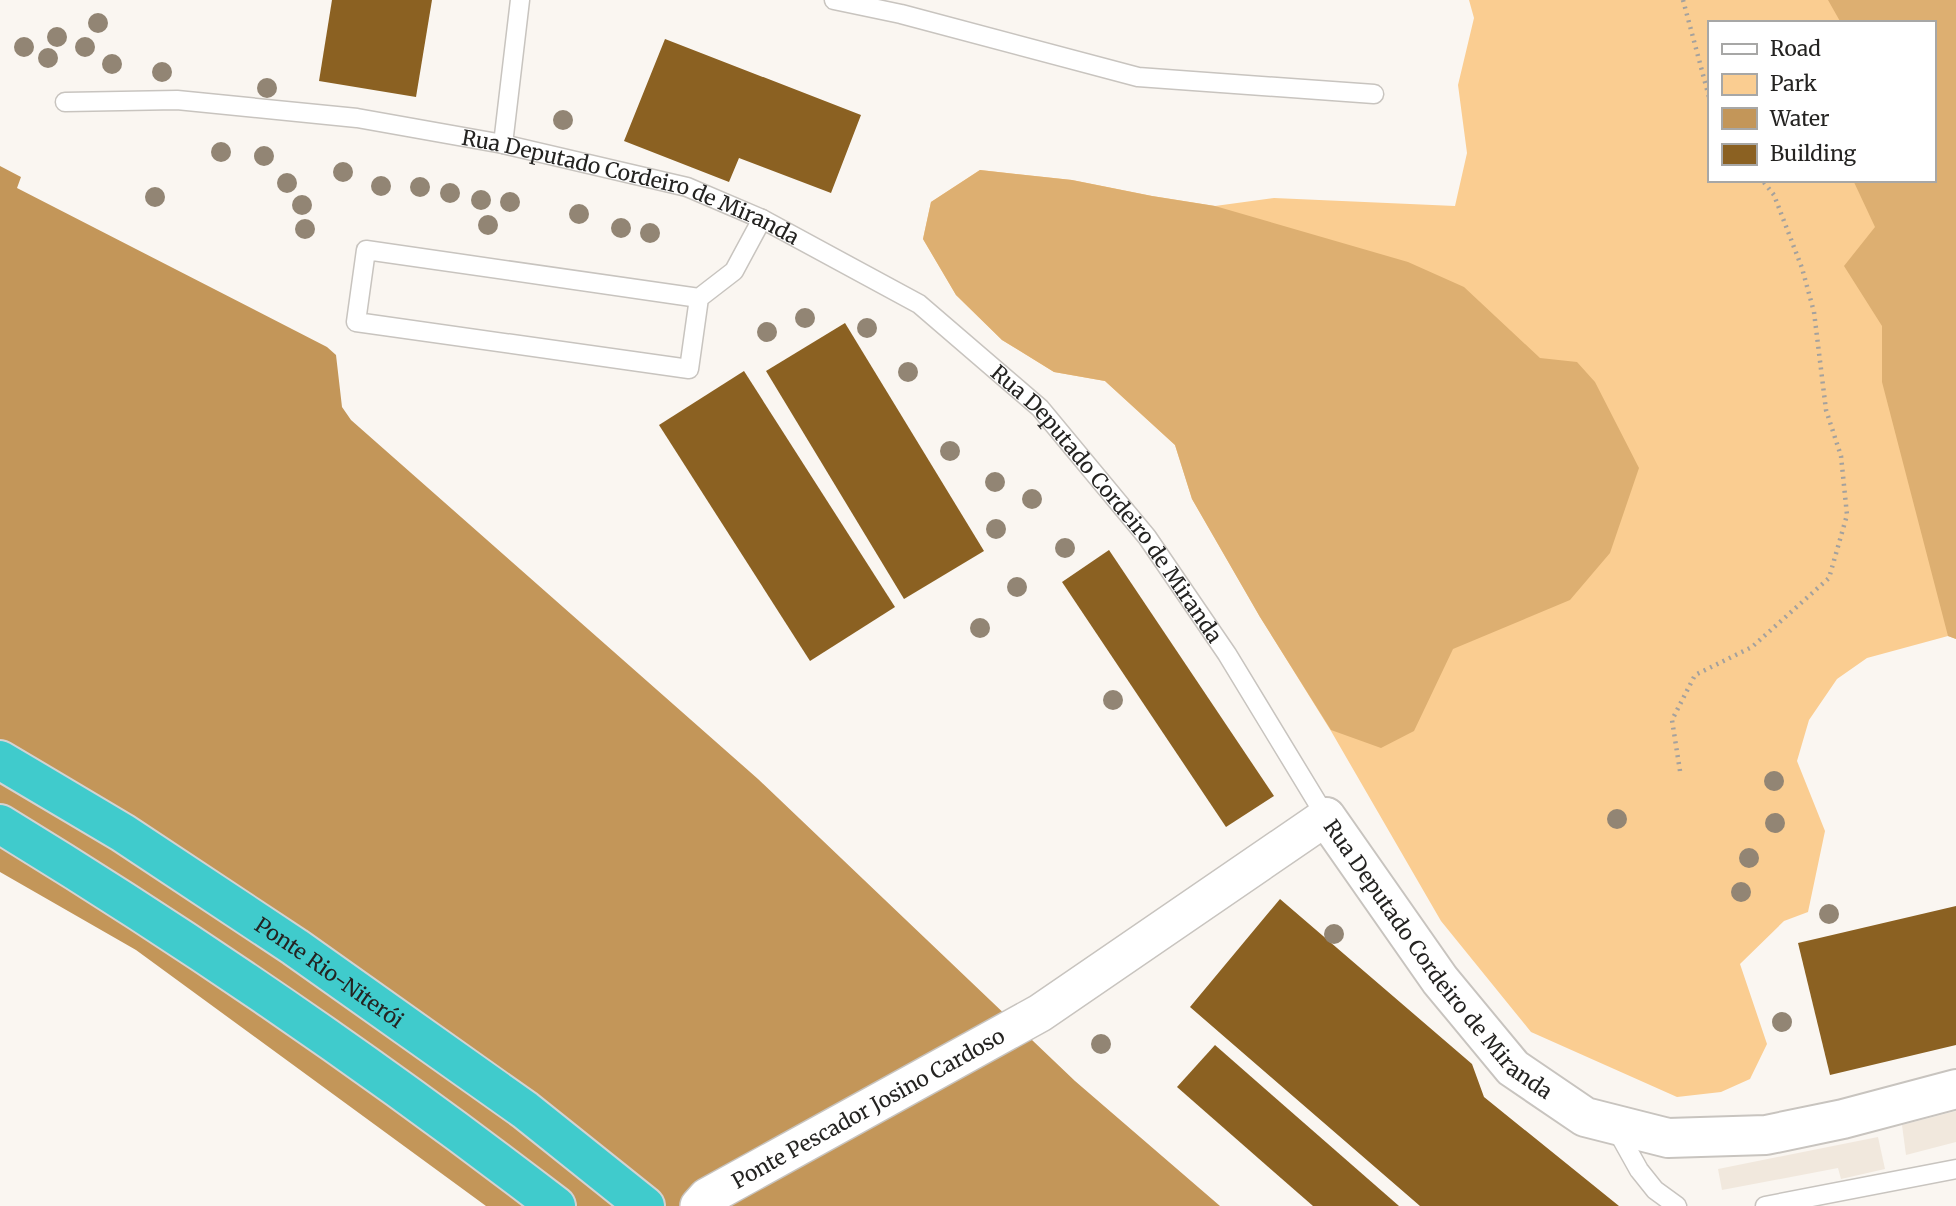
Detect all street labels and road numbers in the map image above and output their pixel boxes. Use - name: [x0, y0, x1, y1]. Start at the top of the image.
- street label: Rua Deputado Cordeiro de Miranda: [460, 123, 804, 250]
- street label: Rua Deputado Cordeiro de Miranda: [986, 359, 1229, 648]
- street label: Rua Deputado Cordeiro de Miranda: [1318, 814, 1558, 1105]
- street label: Ponte Rio-Niterói: [250, 911, 409, 1034]
- street label: Ponte Pescador Josino Cardoso: [727, 1022, 1009, 1194]

